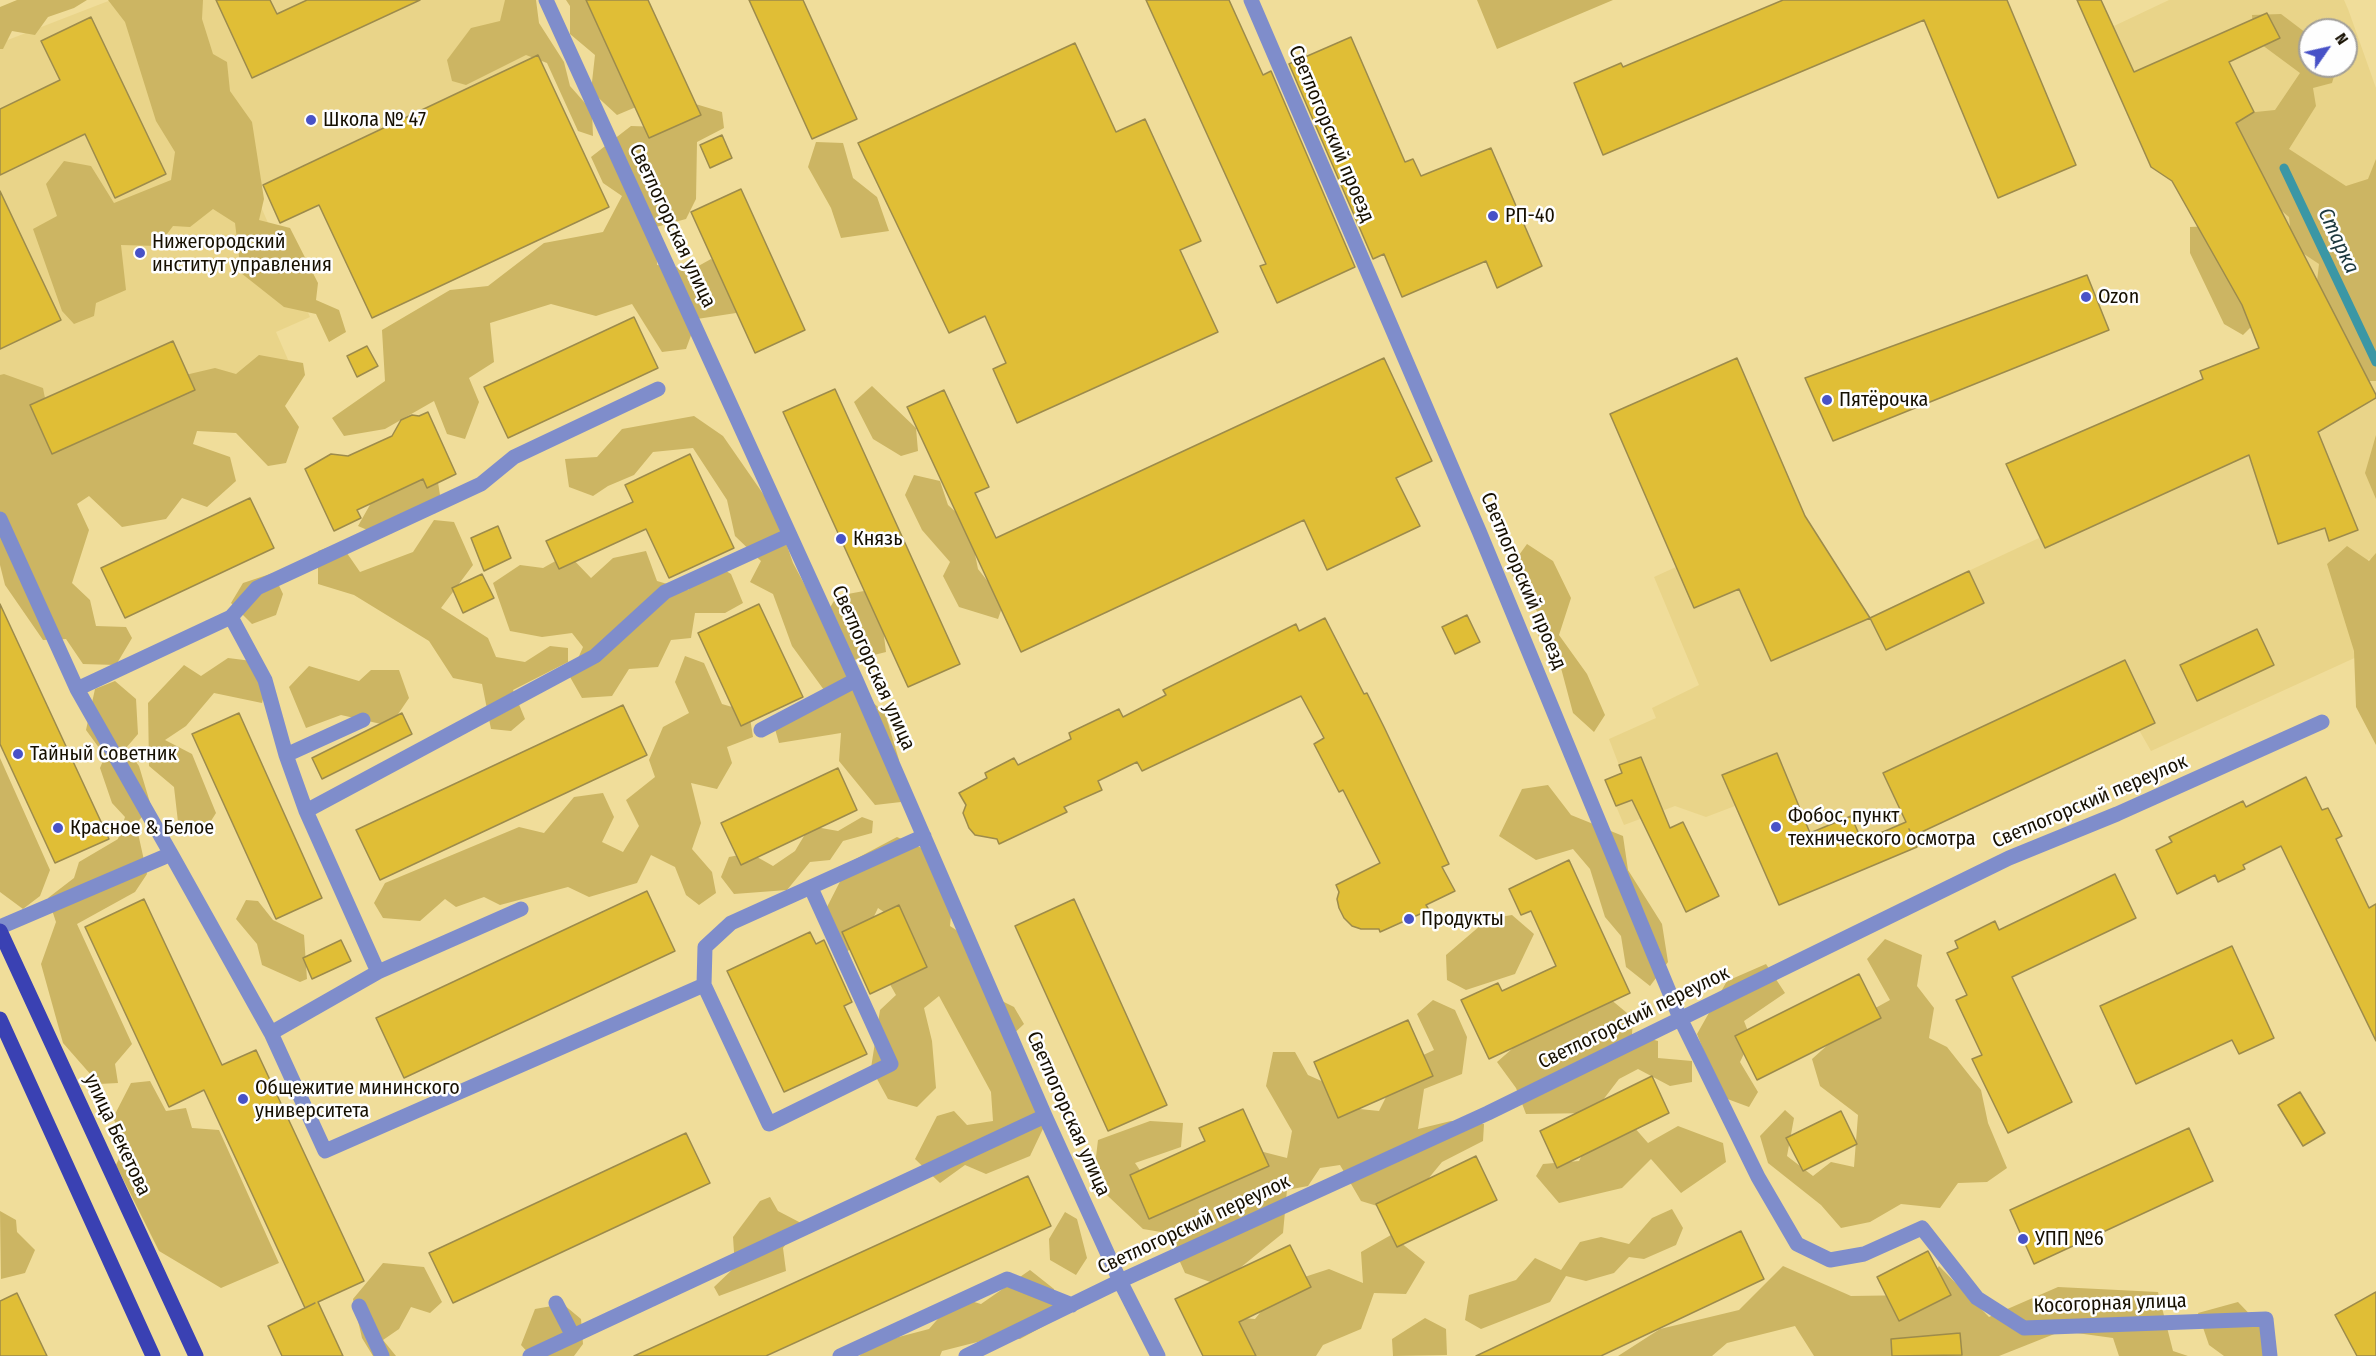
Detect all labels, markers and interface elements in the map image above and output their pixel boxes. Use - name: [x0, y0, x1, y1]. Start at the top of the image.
- north arrow: [2298, 18, 2358, 78]
- text: N: [2331, 29, 2352, 48]
- street label: Светлогорский проезд: [1283, 42, 1379, 226]
- place label: Школа № 47: [323, 108, 426, 132]
- marker: Школа № 47: [304, 113, 318, 127]
- street label: Светлогорская улица: [624, 140, 720, 312]
- place label: РП-40: [1505, 204, 1555, 228]
- water label: Старка: [2312, 204, 2364, 278]
- marker: РП-40: [1486, 209, 1500, 223]
- place label: Нижегородский институт управления: [152, 230, 332, 277]
- marker: Нижегородский институт управления: [133, 246, 147, 260]
- place label: Ozon: [2098, 285, 2139, 309]
- marker: Ozon: [2079, 290, 2093, 304]
- place label: Пятёрочка: [1839, 388, 1928, 412]
- marker: Пятёрочка: [1820, 393, 1834, 407]
- street label: Светлогорский проезд: [1475, 489, 1571, 673]
- place label: Князь: [853, 527, 902, 551]
- marker: Князь: [834, 532, 848, 546]
- street label: Светлогорская улица: [826, 582, 920, 754]
- place label: Тайный Советник: [30, 742, 177, 766]
- marker: Тайный Советник: [11, 747, 25, 761]
- street label: Светлогорский переулок: [1989, 750, 2191, 854]
- place label: Фобос, пункт технического осмотра: [1788, 804, 1976, 851]
- place label: Красное & Белое: [70, 816, 214, 840]
- marker: Фобос, пункт технического осмотра: [1769, 820, 1783, 834]
- marker: Красное & Белое: [51, 821, 65, 835]
- place label: Продукты: [1421, 907, 1504, 931]
- marker: Продукты: [1402, 912, 1416, 926]
- street label: Светлогорский переулок: [1535, 961, 1733, 1075]
- street label: Светлогорская улица: [1021, 1028, 1115, 1200]
- street label: улица Бекетова: [78, 1070, 156, 1200]
- place label: Общежитие мининского университета: [255, 1076, 460, 1123]
- marker: Общежитие мининского университета: [236, 1092, 250, 1106]
- street label: Светлогорский переулок: [1094, 1170, 1294, 1280]
- place label: УПП №6: [2035, 1227, 2104, 1251]
- marker: УПП №6: [2016, 1232, 2030, 1246]
- street label: Косогорная улица: [2033, 1289, 2187, 1319]

